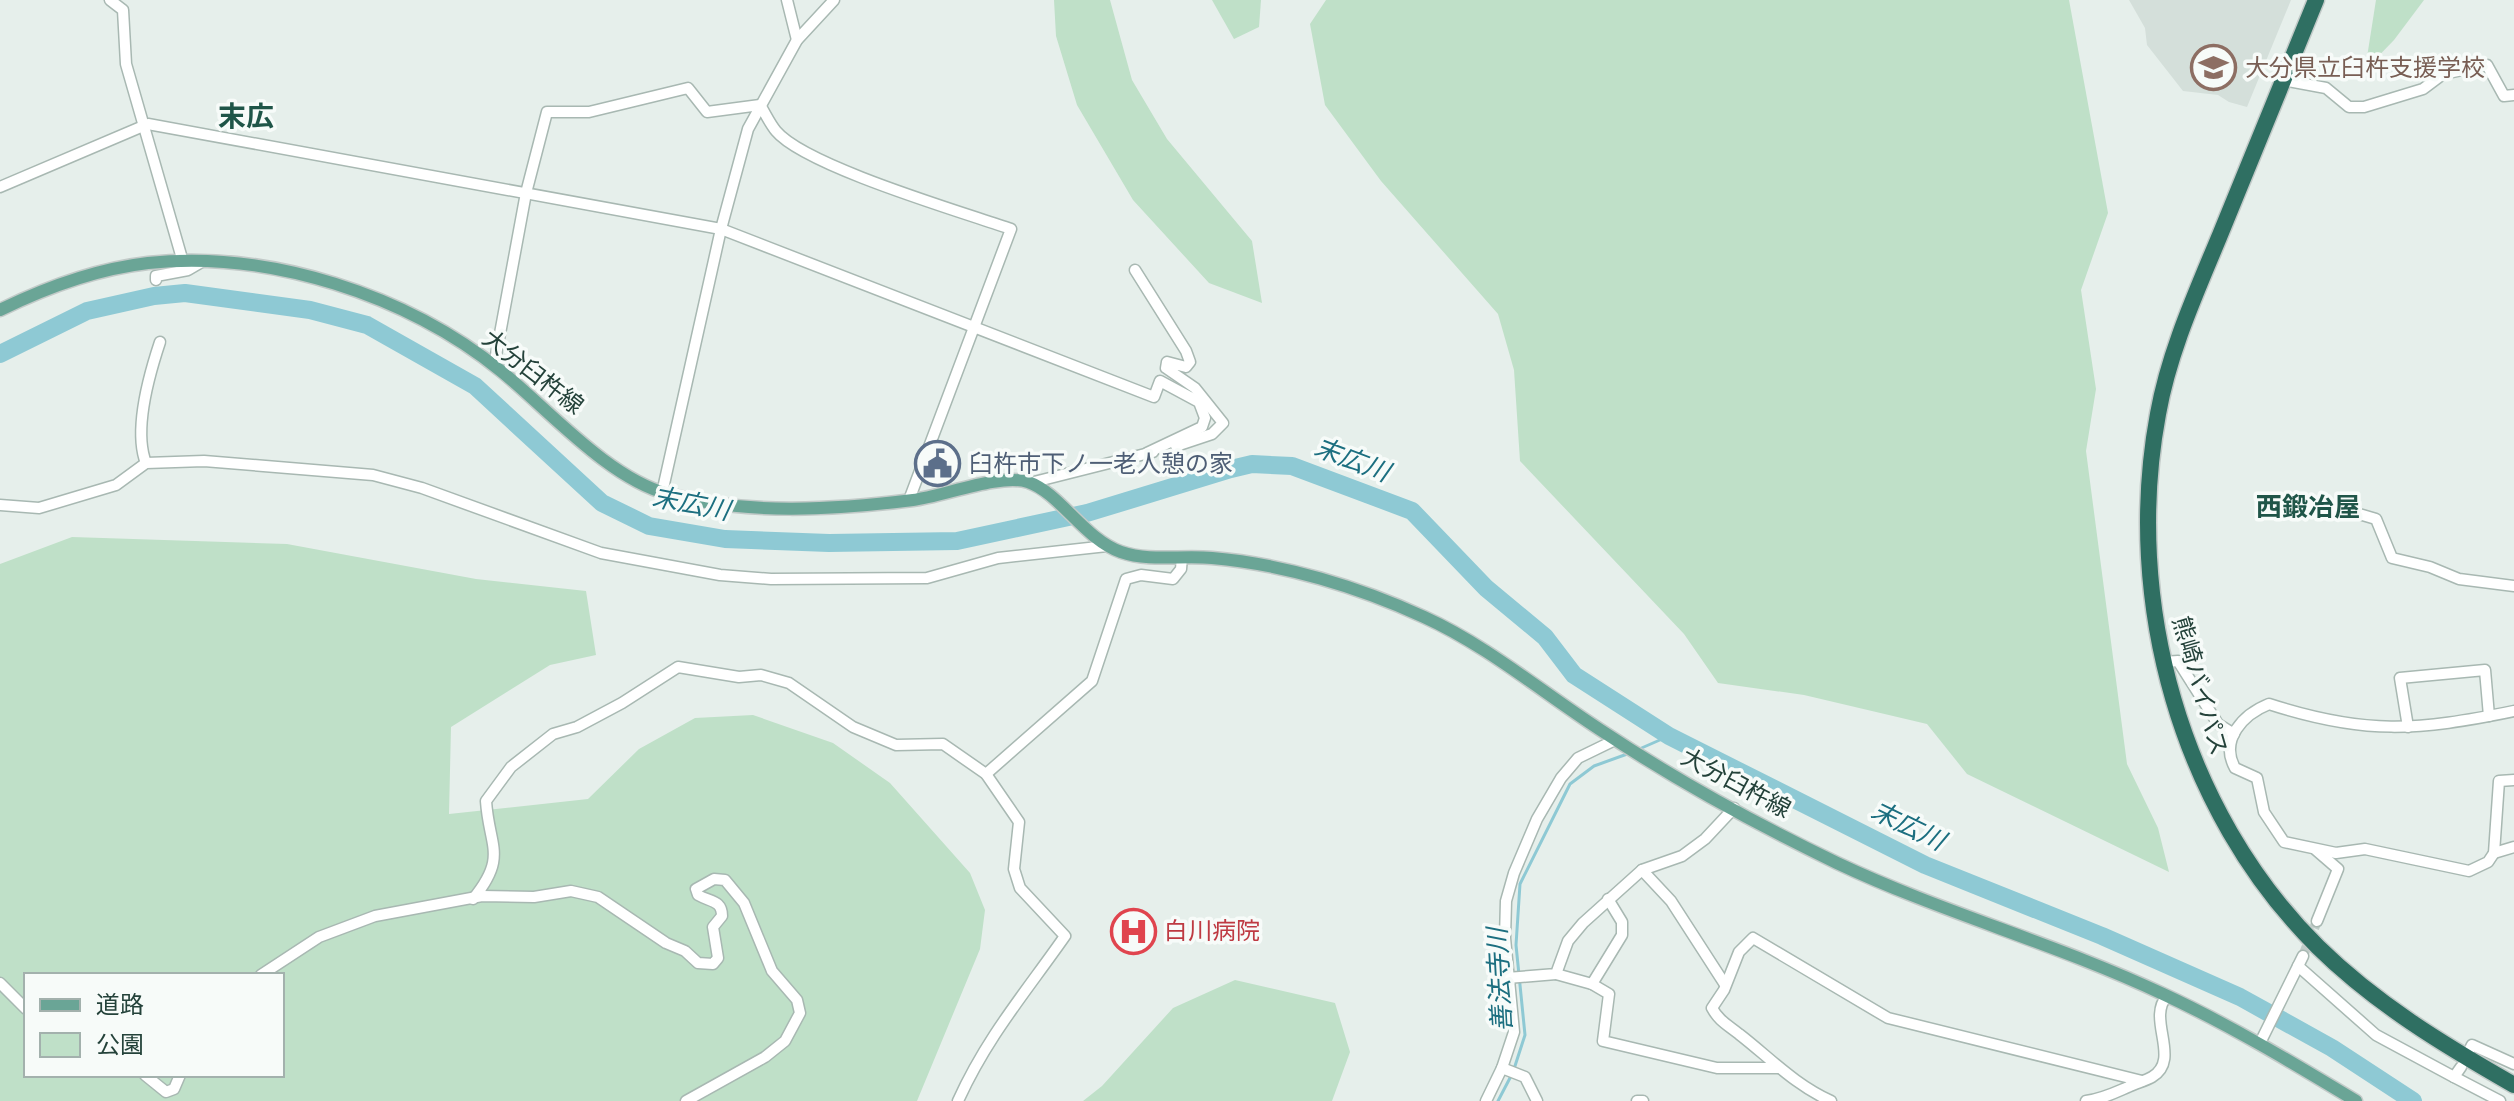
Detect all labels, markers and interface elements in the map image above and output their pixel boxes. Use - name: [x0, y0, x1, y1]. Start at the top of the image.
- school or university icon: 大分県立臼杵支援学校: [2190, 44, 2238, 92]
- place label: 大分県立臼杵支援学校: [2245, 54, 2485, 82]
- district label: 末広: [218, 100, 274, 133]
- street label: 大分臼杵線: [477, 324, 589, 420]
- water label: 末広川: [1310, 432, 1397, 490]
- public building icon: 臼杵市下ノ一老人憩の家: [914, 440, 962, 488]
- place label: 臼杵市下ノ一老人憩の家: [969, 450, 1233, 478]
- water label: 末広川: [650, 481, 735, 527]
- district label: 西鍛冶屋: [2256, 492, 2360, 523]
- street label: 熊崎バイパス: [2167, 613, 2233, 759]
- street label: 大分臼杵線: [1676, 742, 1796, 824]
- water label: 末広川: [1866, 795, 1953, 858]
- hospital icon: 白川病院: [1109, 907, 1157, 955]
- place label: 白川病院: [1164, 917, 1260, 945]
- water label: 善法寺川: [1482, 924, 1518, 1033]
- legend: [24, 973, 284, 1077]
- text: 道路: [96, 991, 144, 1019]
- text: 公園: [96, 1031, 144, 1059]

